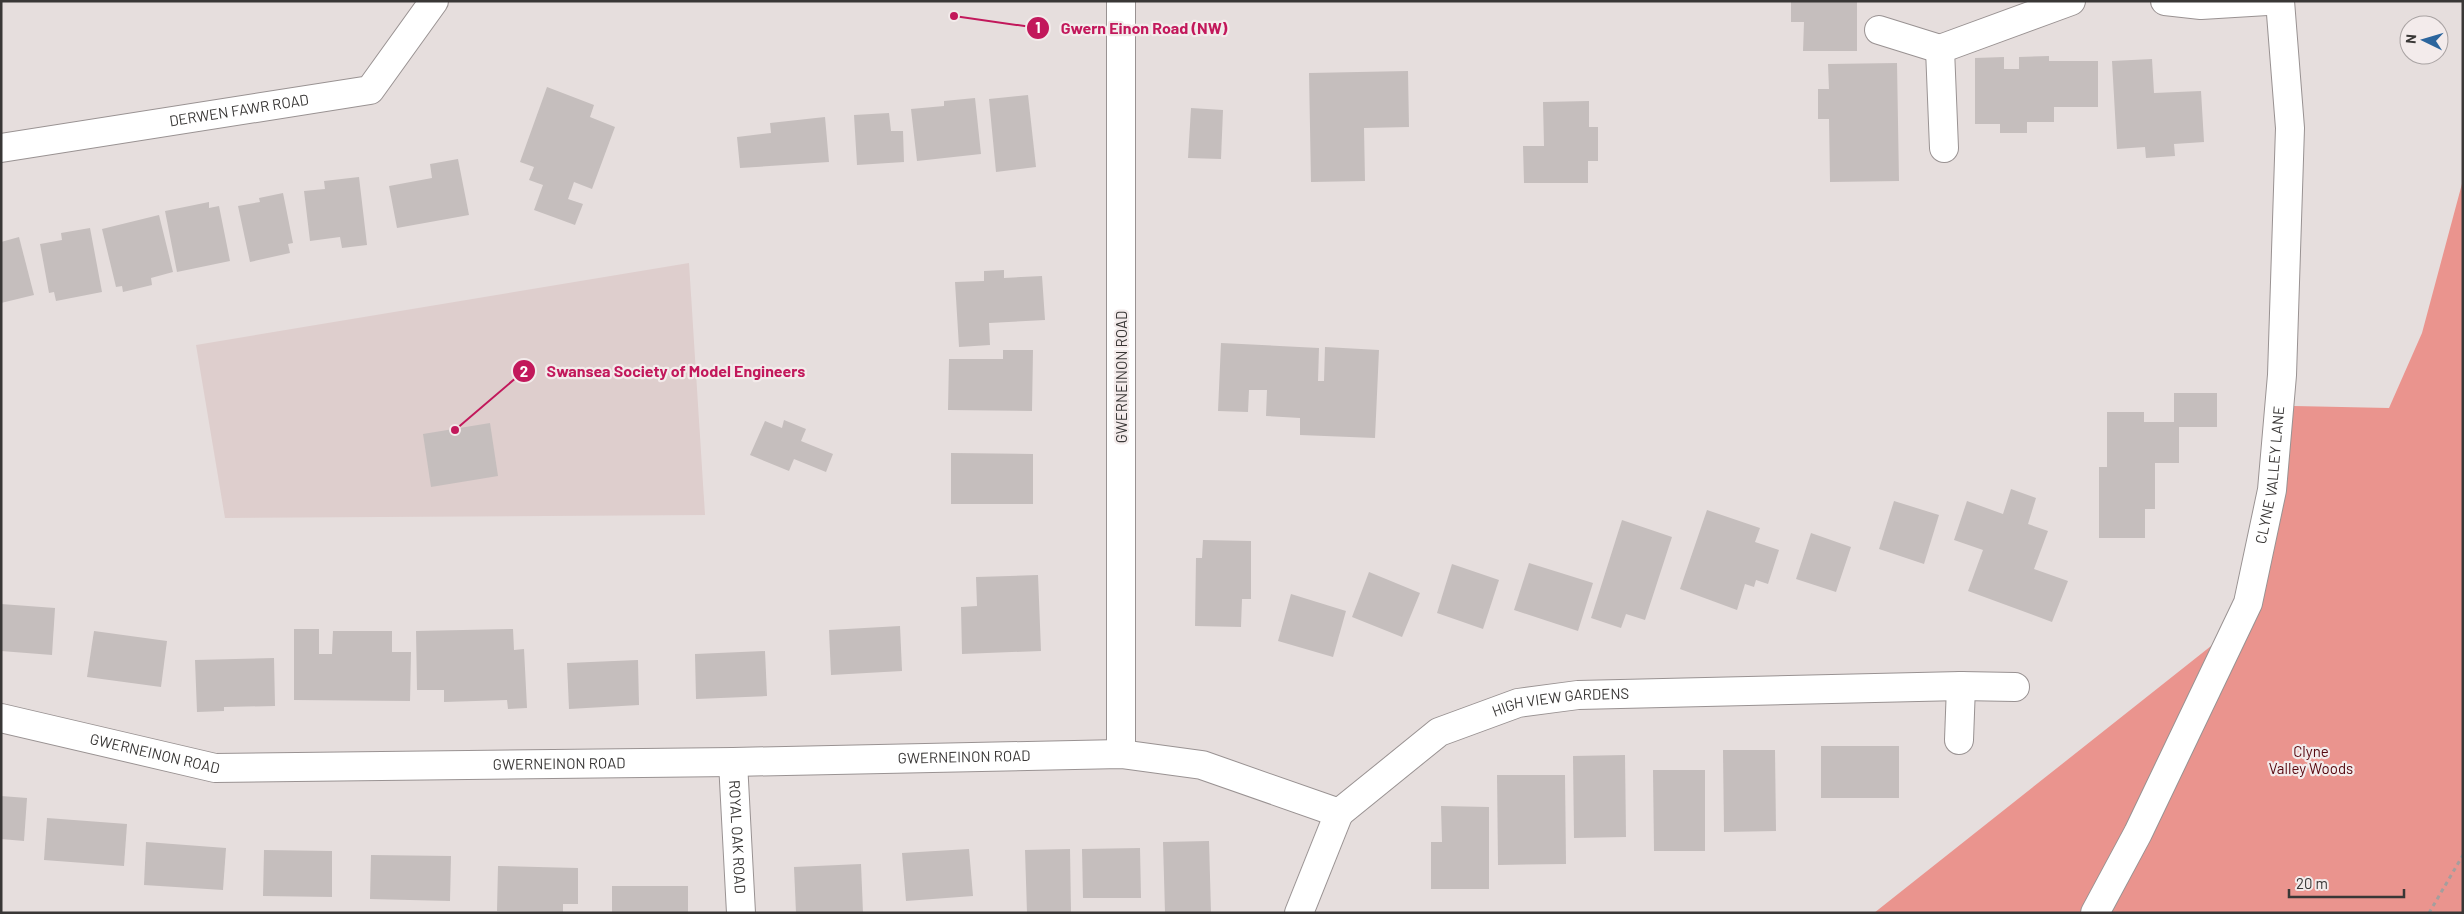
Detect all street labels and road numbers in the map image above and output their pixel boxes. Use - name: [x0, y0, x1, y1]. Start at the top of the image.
- street label: DERWEN FAWR ROAD: [168, 90, 310, 129]
- street label: GWERNEINON ROAD: [1112, 311, 1130, 443]
- street label: CLYNE VALLEY LANE: [2251, 405, 2287, 545]
- street label: HIGH VIEW GARDENS: [1489, 684, 1629, 720]
- street label: GWERNEINON ROAD: [88, 729, 222, 777]
- street label: GWERNEINON ROAD: [898, 746, 1031, 767]
- street label: GWERNEINON ROAD: [493, 753, 626, 773]
- street label: ROYAL OAK ROAD: [726, 780, 750, 894]

